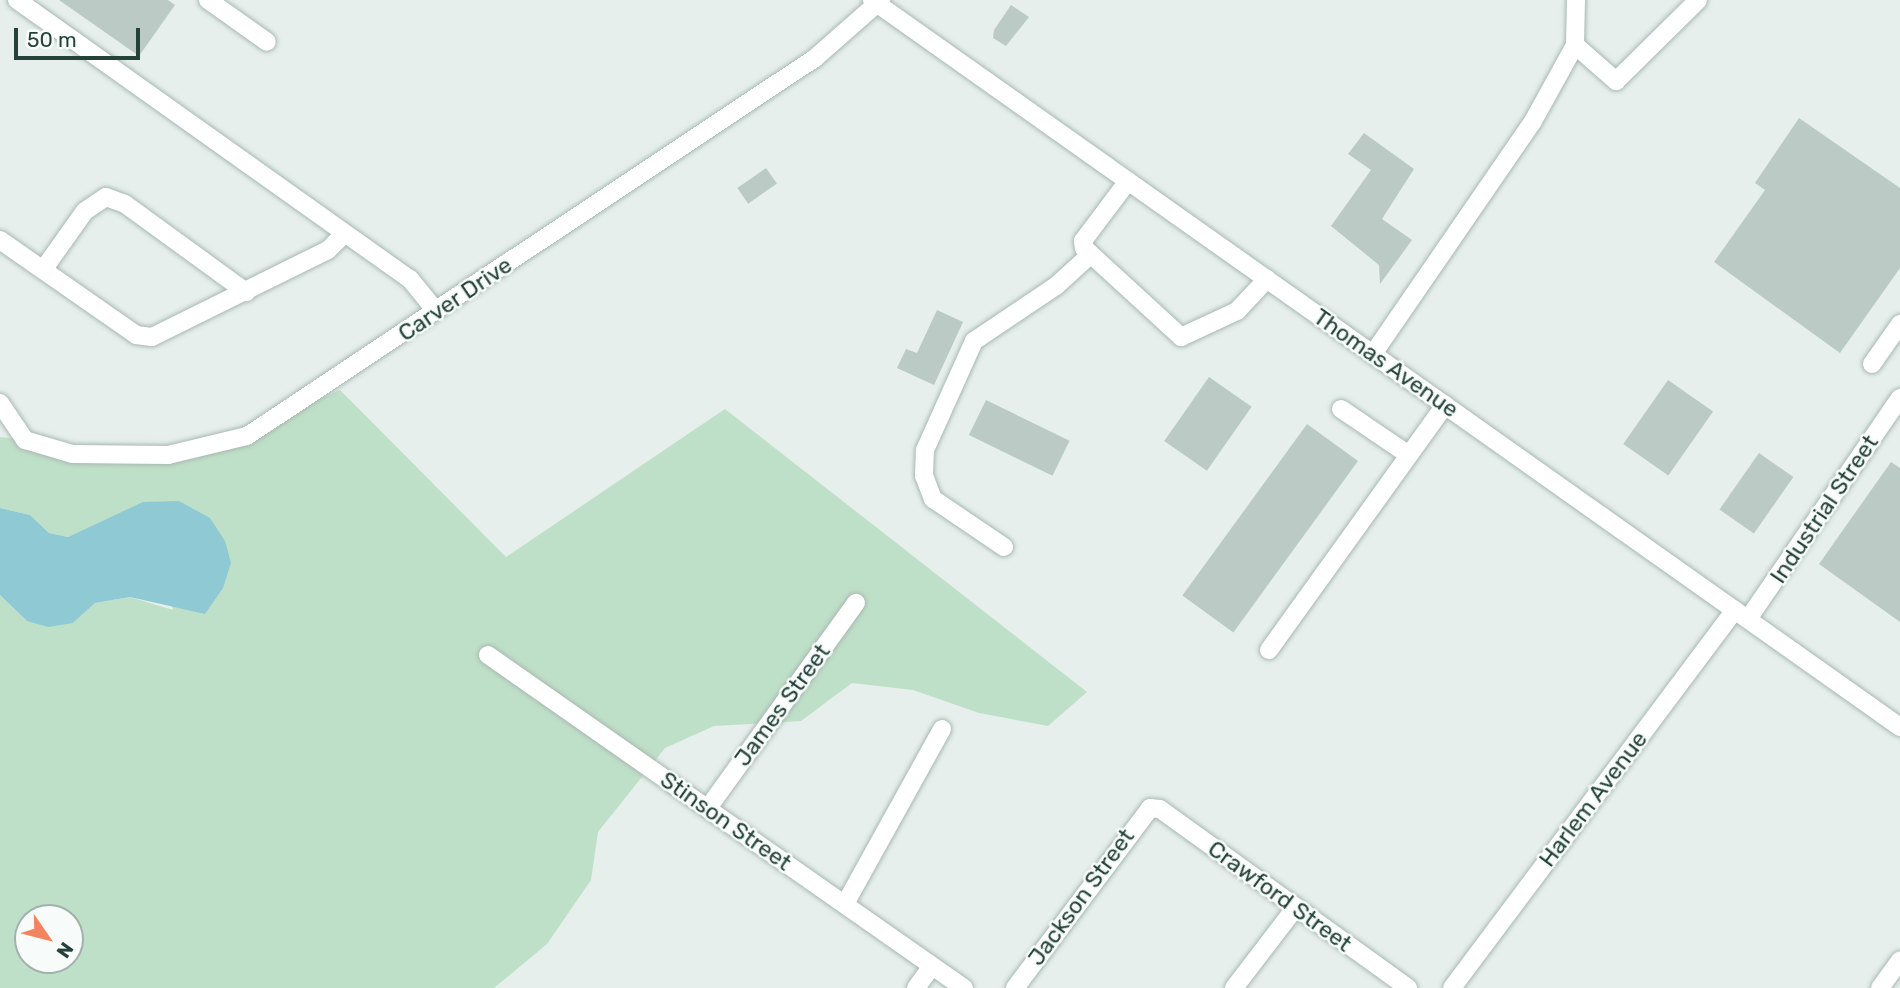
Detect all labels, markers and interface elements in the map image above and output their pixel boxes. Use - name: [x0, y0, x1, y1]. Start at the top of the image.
- scale bar: [18, 14, 144, 58]
- text: 50 m: [27, 27, 77, 52]
- street label: Carver Drive: [393, 251, 517, 347]
- street label: Thomas Avenue: [1308, 303, 1464, 423]
- street label: Industrial Street: [1764, 429, 1884, 589]
- street label: James Street: [728, 638, 836, 772]
- street label: Harlem Avenue: [1533, 726, 1653, 872]
- street label: Stinson Street: [655, 766, 797, 876]
- street label: Jackson Street: [1022, 823, 1140, 971]
- street label: Crawford Street: [1203, 835, 1357, 957]
- north arrow: [14, 904, 84, 974]
- text: N: [52, 938, 78, 962]

